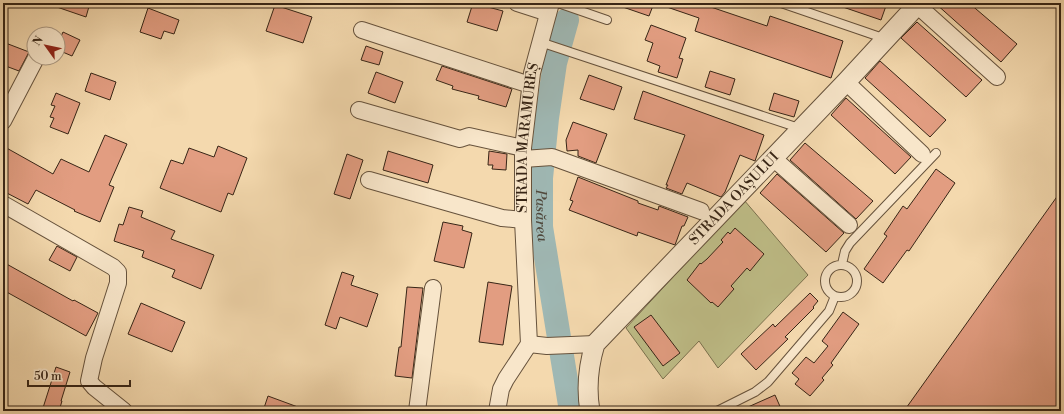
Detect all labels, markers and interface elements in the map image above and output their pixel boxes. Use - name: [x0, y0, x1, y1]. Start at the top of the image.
- north arrow: [26, 26, 66, 66]
- text: N: [30, 33, 47, 49]
- street label: STRADA MARAMUREȘ: [513, 61, 543, 213]
- street label: STRADA OAȘULUI: [685, 148, 783, 249]
- water label: Pasărea: [531, 188, 553, 244]
- scale bar: [28, 362, 130, 388]
- text: 50 m: [34, 369, 62, 384]

